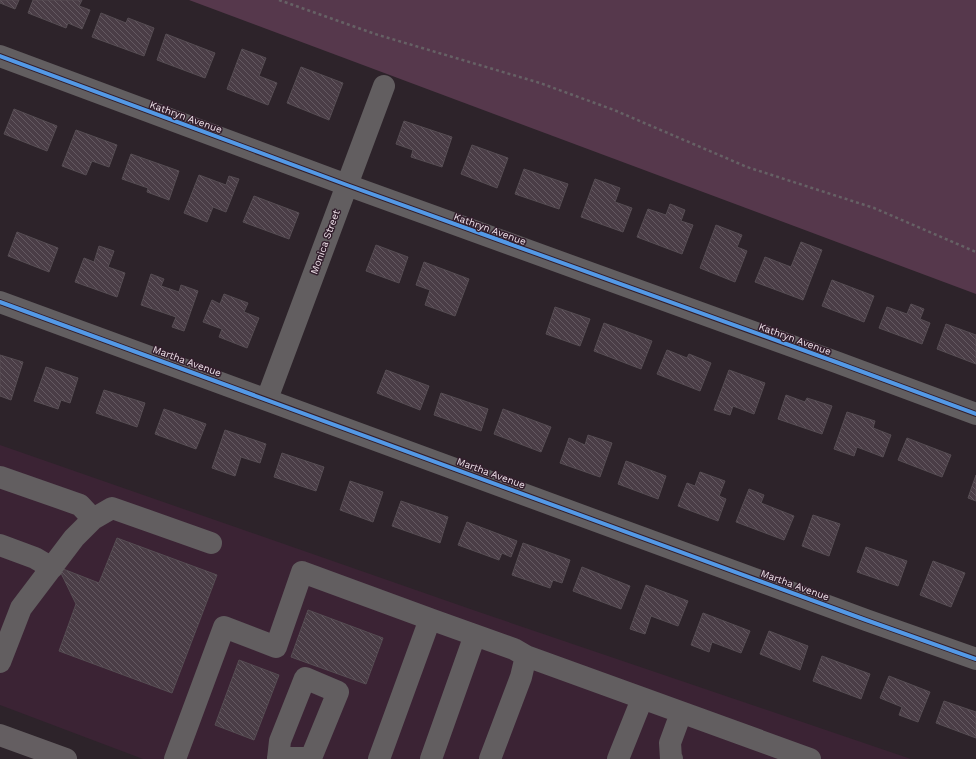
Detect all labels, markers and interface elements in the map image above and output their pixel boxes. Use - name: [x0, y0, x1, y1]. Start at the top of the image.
- street label: Kathryn Avenue: [148, 99, 224, 135]
- street label: Monica Street: [308, 207, 342, 276]
- street label: Kathryn Avenue: [452, 211, 528, 247]
- street label: Kathryn Avenue: [757, 321, 833, 357]
- street label: Martha Avenue: [151, 343, 223, 379]
- street label: Martha Avenue: [455, 455, 527, 491]
- street label: Martha Avenue: [759, 567, 831, 603]

